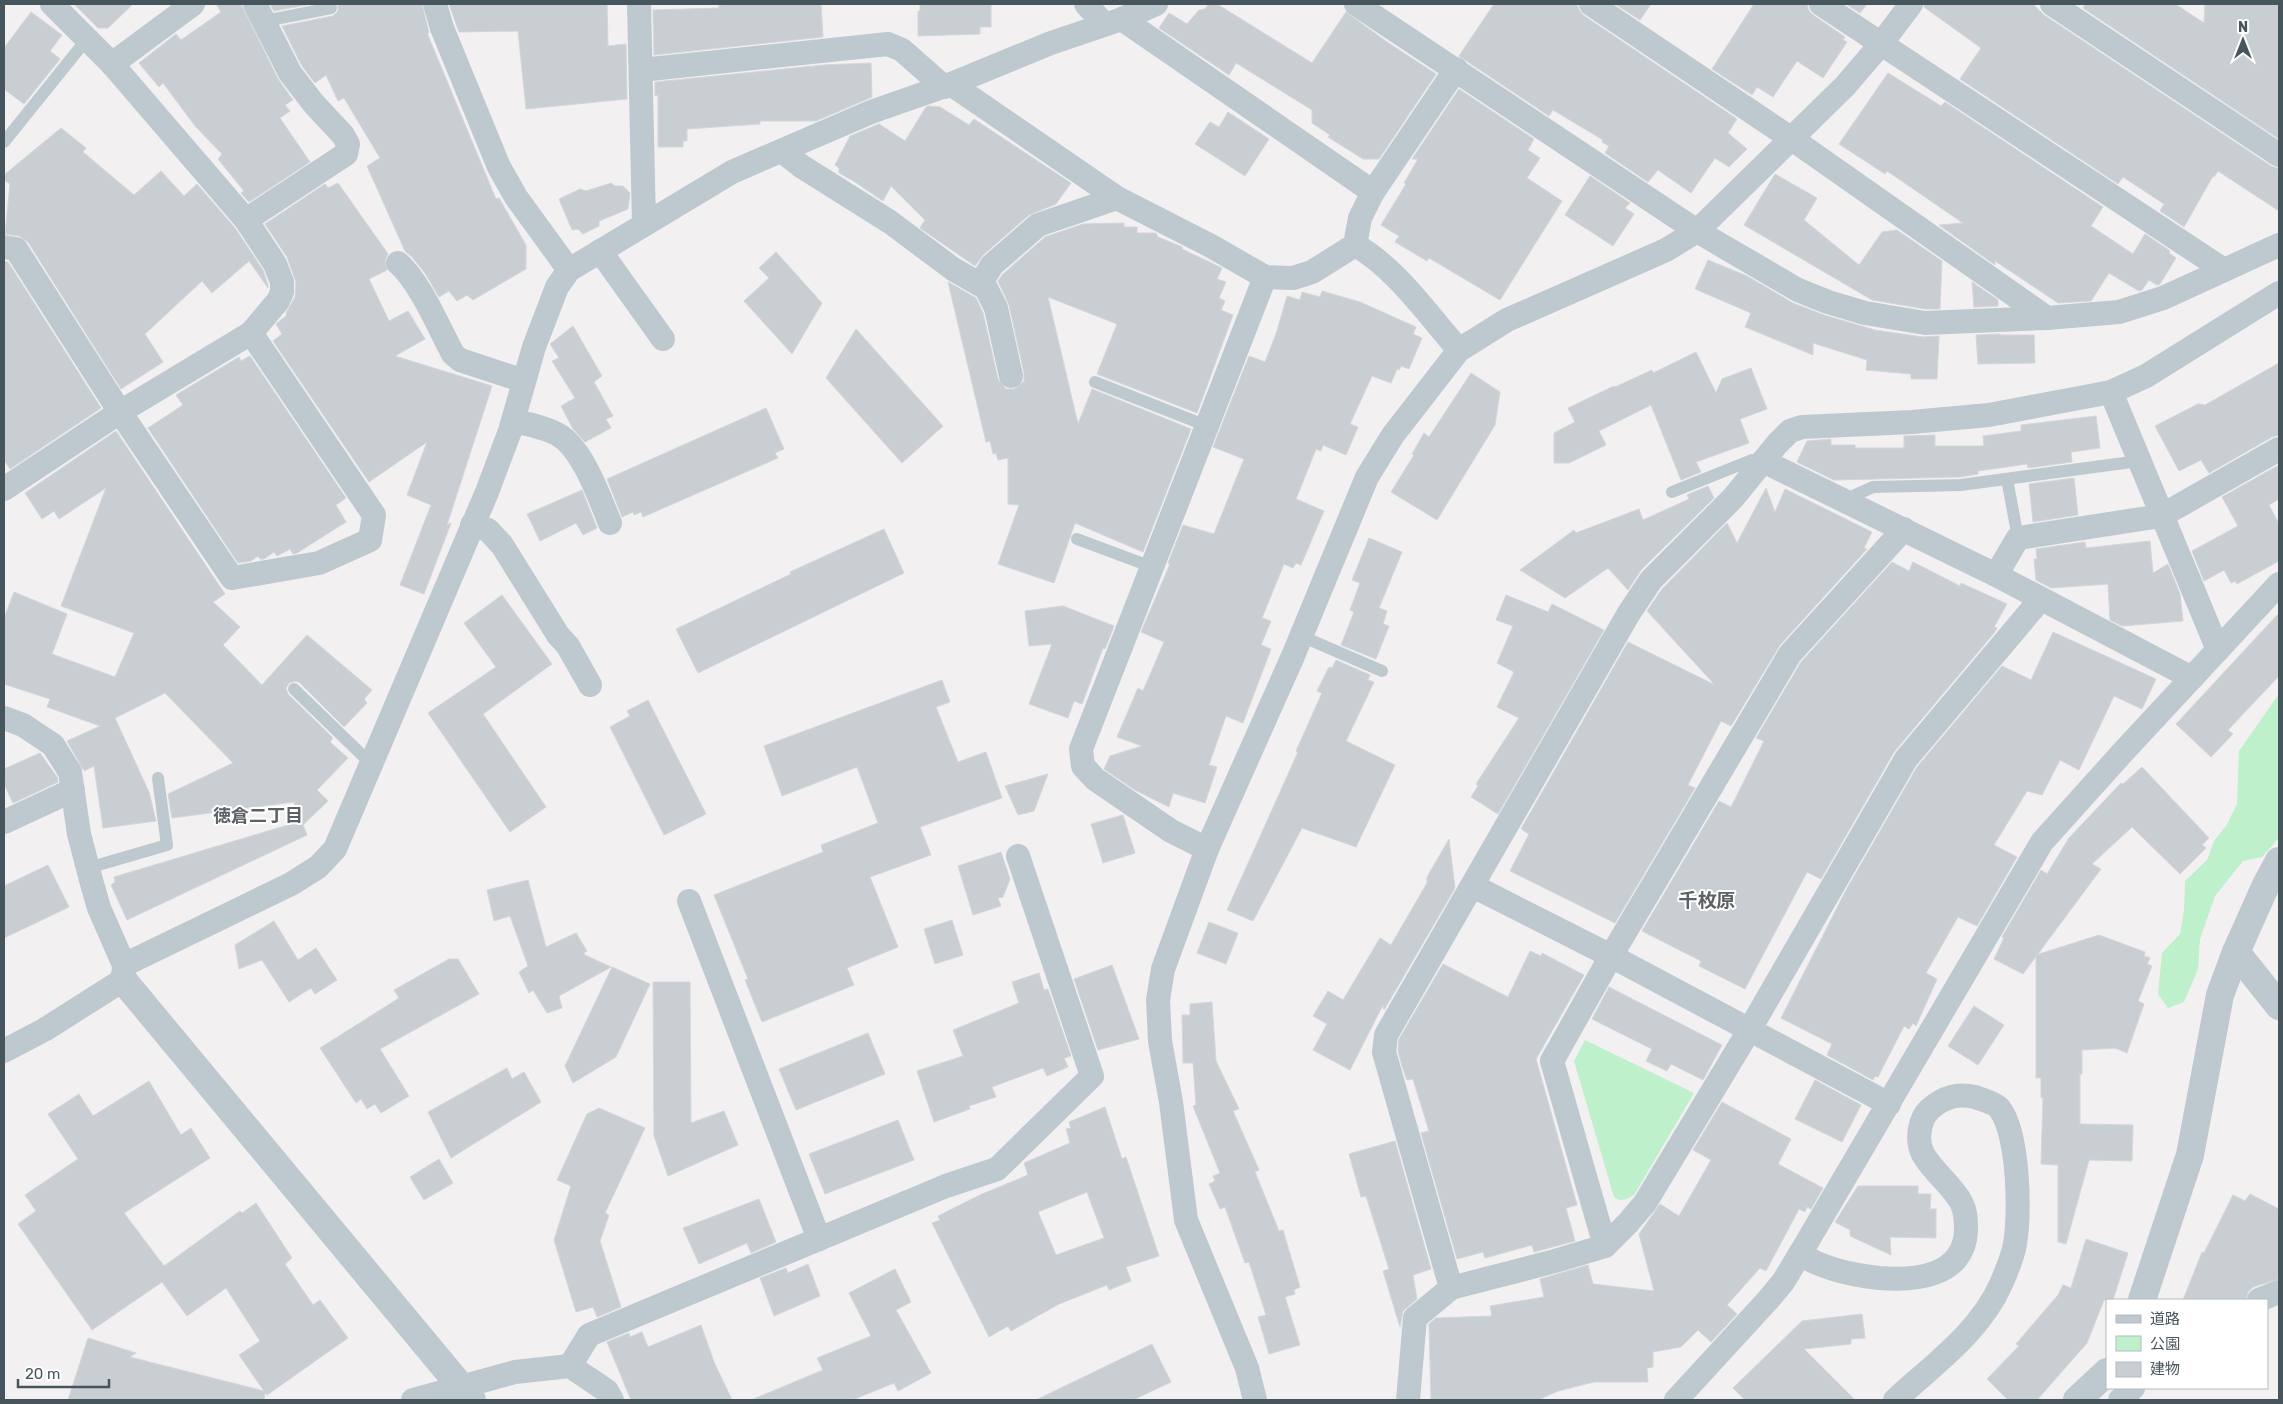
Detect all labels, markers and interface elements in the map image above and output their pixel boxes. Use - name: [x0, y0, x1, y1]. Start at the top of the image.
- north arrow: [2218, 15, 2268, 65]
- text: N: [2238, 19, 2248, 36]
- district label: 徳倉二丁目: [213, 805, 303, 827]
- district label: 千枚原: [1678, 889, 1736, 912]
- legend: [2106, 1299, 2268, 1389]
- text: 道路: [2150, 1310, 2180, 1328]
- text: 公園: [2150, 1335, 2180, 1353]
- scale bar: [18, 1356, 109, 1388]
- text: 建物: [2150, 1360, 2180, 1378]
- text: 20 m: [25, 1365, 60, 1383]

